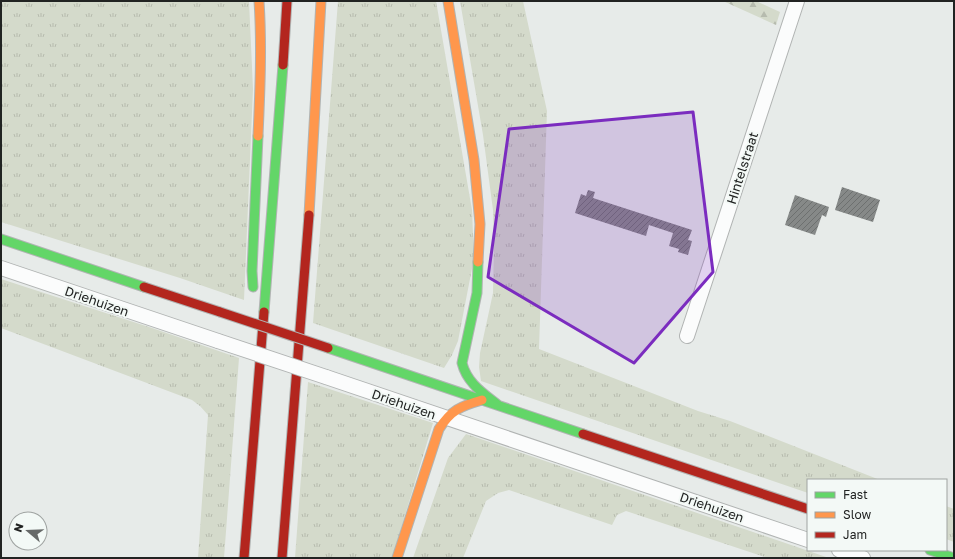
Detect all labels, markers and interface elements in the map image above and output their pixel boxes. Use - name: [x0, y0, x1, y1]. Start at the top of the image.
- street label: Hintelstraat: [723, 130, 761, 206]
- street label: Driehuizen: [63, 283, 131, 319]
- street label: Driehuizen: [370, 386, 438, 422]
- legend: [807, 479, 947, 551]
- text: Fast: [843, 487, 868, 502]
- street label: Driehuizen: [678, 489, 746, 525]
- text: Slow: [843, 507, 871, 522]
- north arrow: [8, 511, 48, 551]
- text: N: [11, 522, 26, 534]
- text: Jam: [843, 527, 867, 542]

